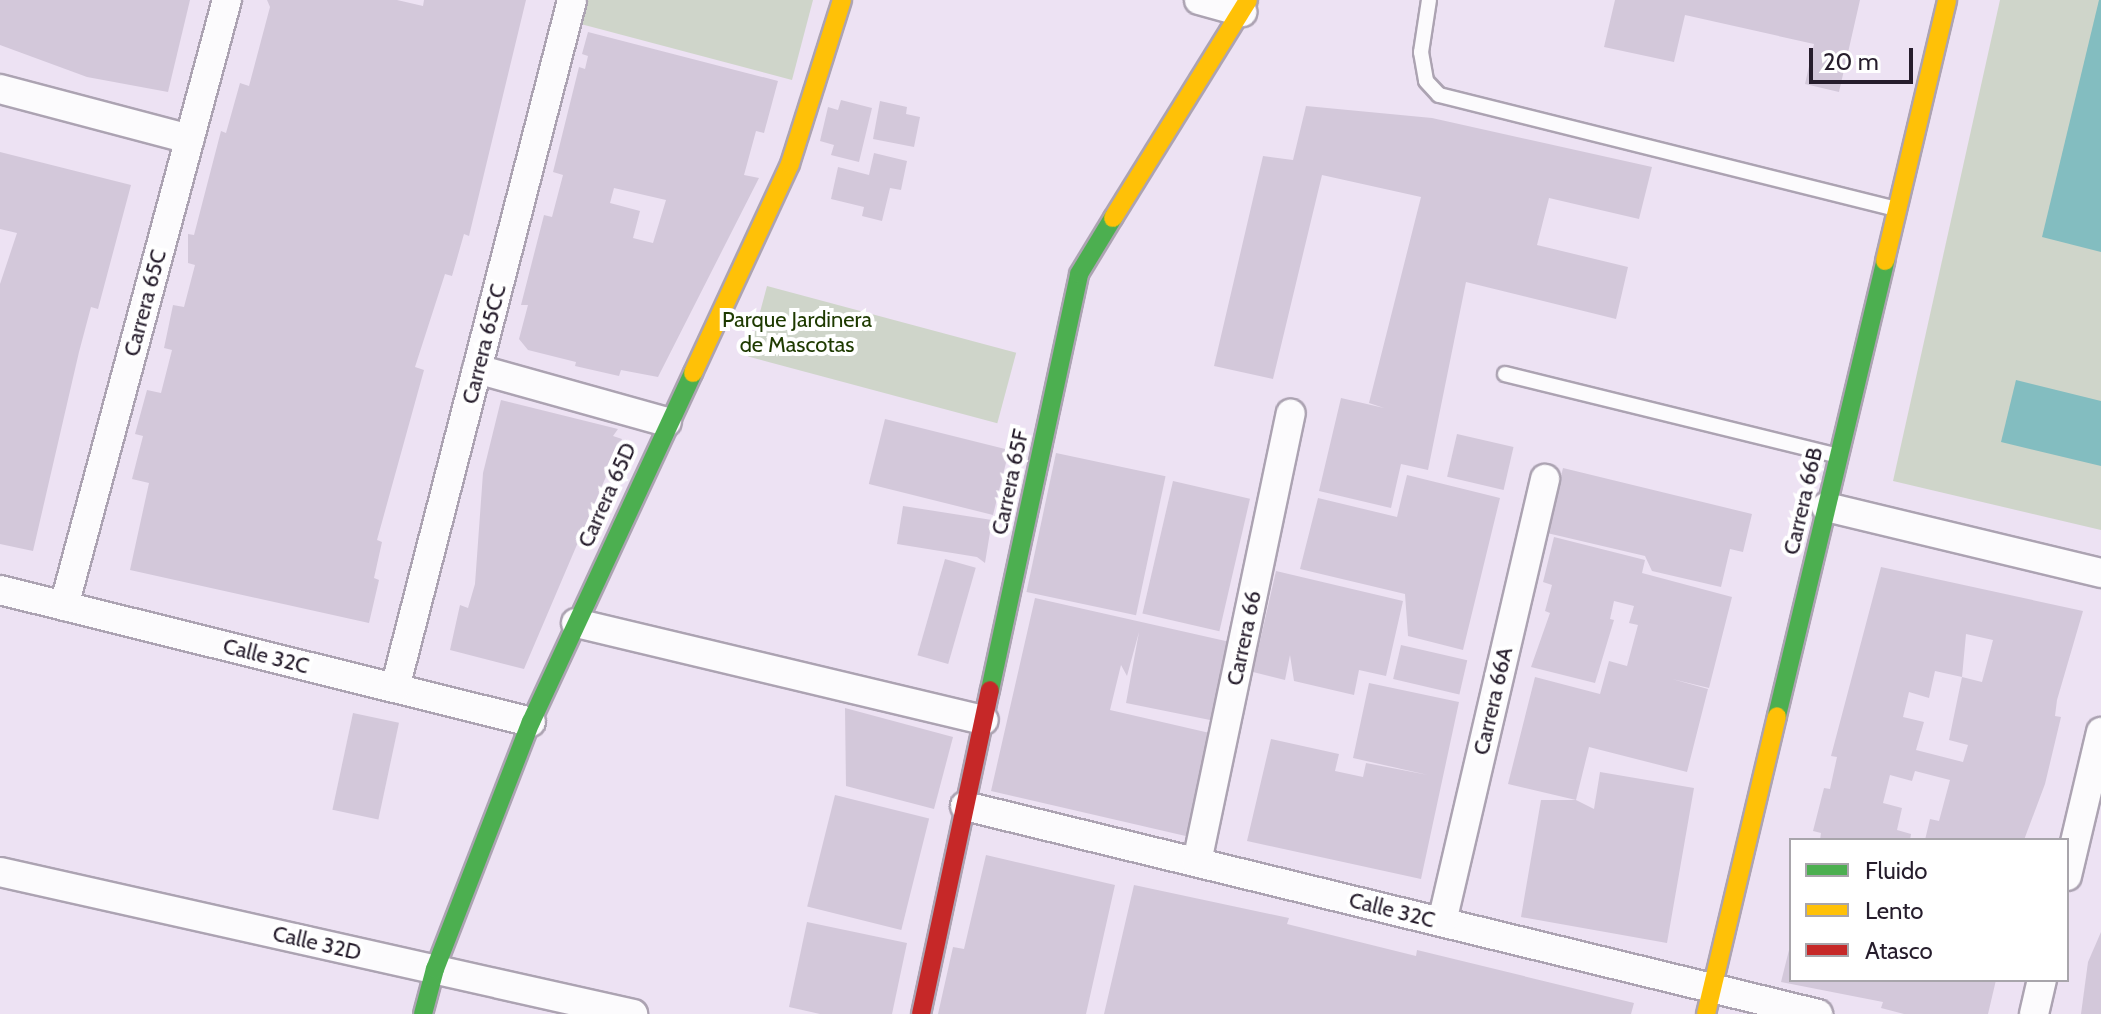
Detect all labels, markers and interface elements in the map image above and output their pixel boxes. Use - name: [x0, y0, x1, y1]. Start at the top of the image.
- scale bar: [1813, 32, 1917, 82]
- text: 20 m: [1823, 47, 1879, 76]
- street label: Carrera 65C: [118, 247, 172, 359]
- street label: Carrera 65CC: [456, 281, 512, 407]
- park label: Parque Jardinera de Mascotas: [722, 306, 872, 358]
- street label: Carrera 65F: [986, 427, 1034, 537]
- street label: Carrera 65D: [572, 439, 642, 551]
- street label: Carrera 66B: [1778, 445, 1828, 557]
- street label: Carrera 66: [1221, 588, 1267, 688]
- street label: Calle 32C: [220, 633, 312, 679]
- street label: Carrera 66A: [1468, 645, 1518, 757]
- legend: [1789, 838, 2069, 982]
- text: Fluido: [1865, 856, 1927, 885]
- street label: Calle 32C: [1346, 887, 1438, 933]
- text: Lento: [1865, 896, 1924, 925]
- street label: Calle 32D: [270, 920, 364, 966]
- text: Atasco: [1865, 936, 1933, 965]

